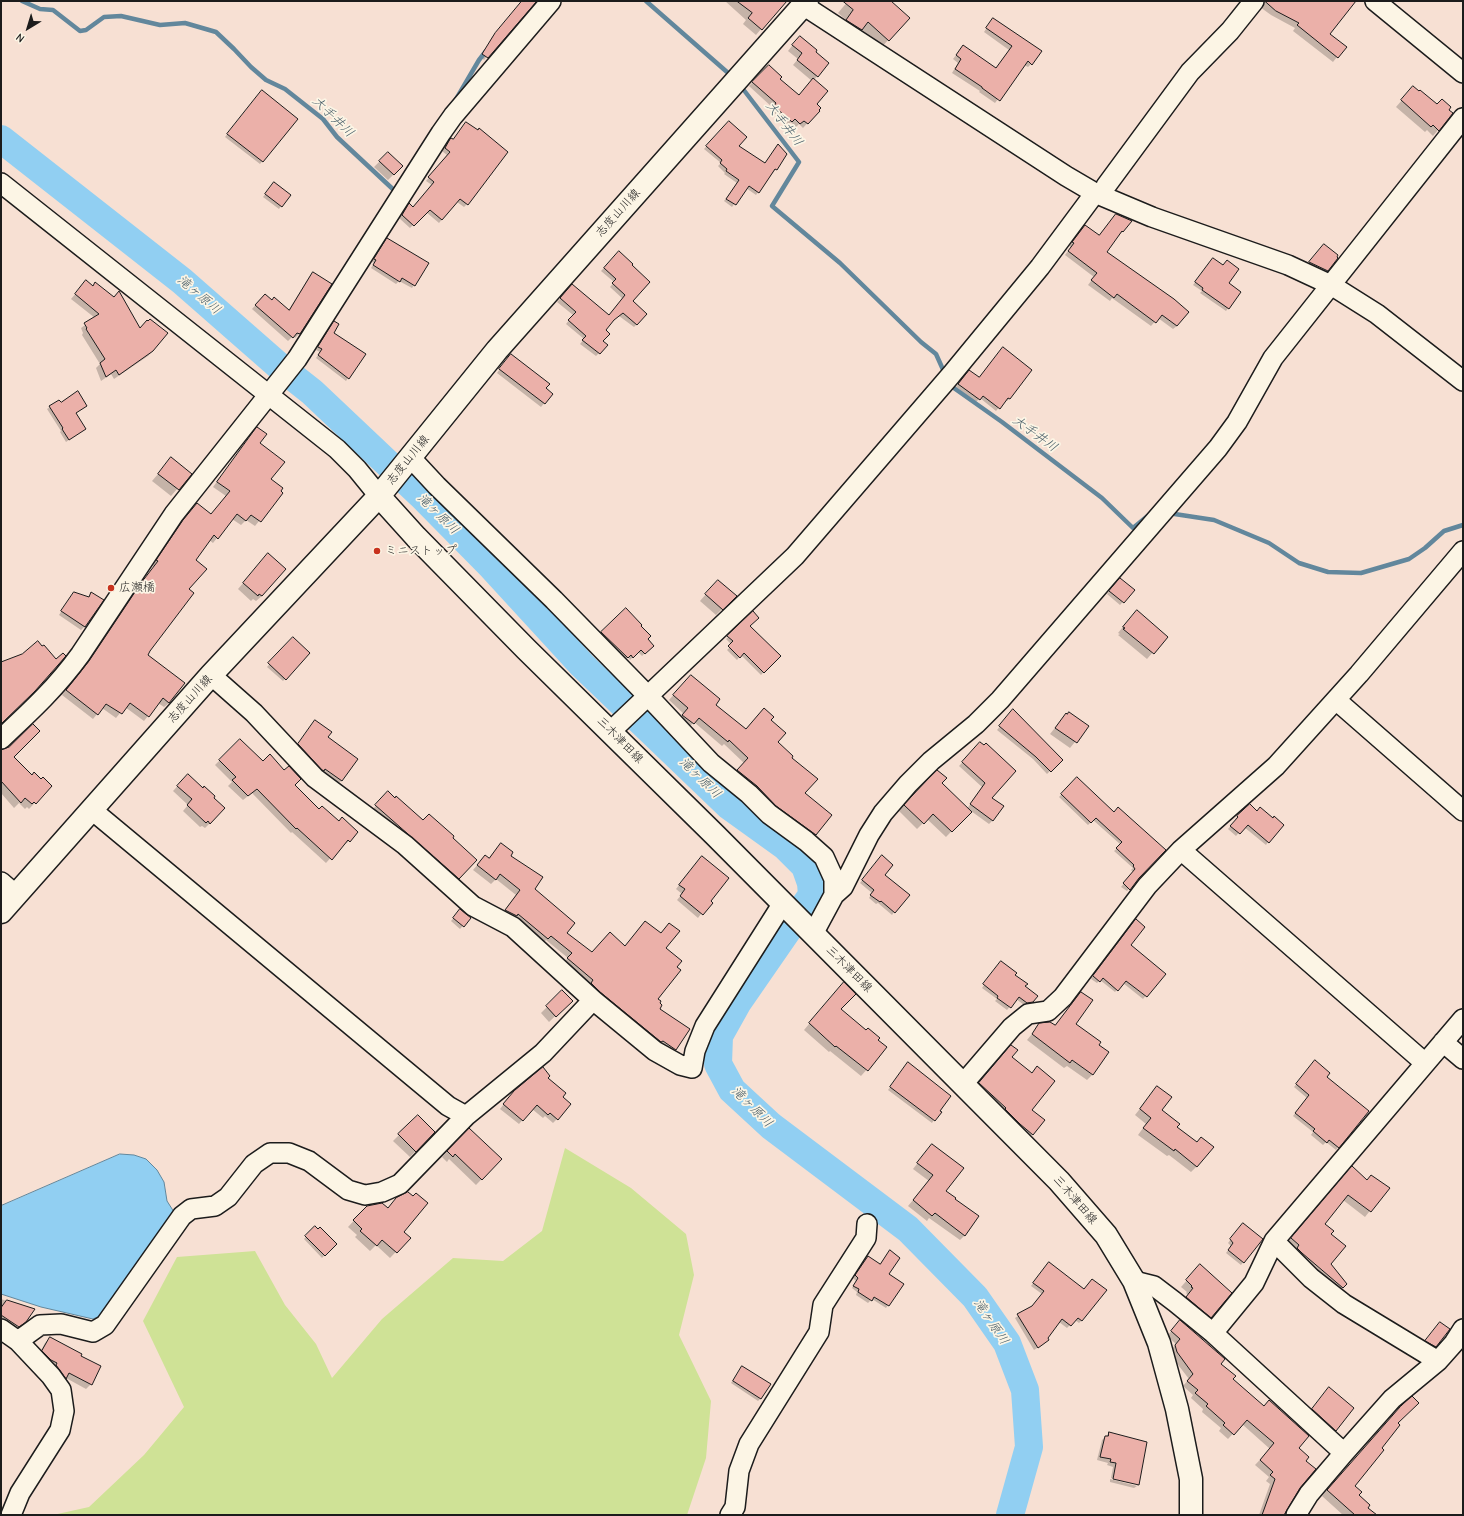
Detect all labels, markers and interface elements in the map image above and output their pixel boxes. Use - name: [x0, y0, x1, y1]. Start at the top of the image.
- north arrow: [8, 8, 48, 48]
- text: N: [13, 31, 27, 45]
- water label: 大手井川: [309, 93, 357, 141]
- water label: 大手井川: [762, 99, 806, 149]
- street label: 志度山川線: [593, 186, 643, 240]
- water label: 滝ヶ原川: [174, 272, 224, 318]
- water label: 大手井川: [1009, 412, 1061, 456]
- street label: 志度山川線: [384, 432, 432, 488]
- water label: 滝ヶ原川: [414, 490, 462, 538]
- place label: ミニストップ: [385, 544, 457, 558]
- marker: ミニストップ: [372, 546, 382, 556]
- place label: 広瀬橋: [119, 581, 155, 595]
- marker: 広瀬橋: [106, 583, 116, 593]
- street label: 志度山川線: [165, 672, 215, 726]
- street label: 三木津田線: [594, 714, 646, 766]
- water label: 滝ヶ原川: [676, 754, 724, 802]
- street label: 三木津田線: [823, 943, 875, 995]
- water label: 滝ヶ原川: [728, 1083, 776, 1131]
- street label: 三木津田線: [1050, 1173, 1100, 1227]
- water label: 滝ヶ原川: [970, 1296, 1012, 1348]

